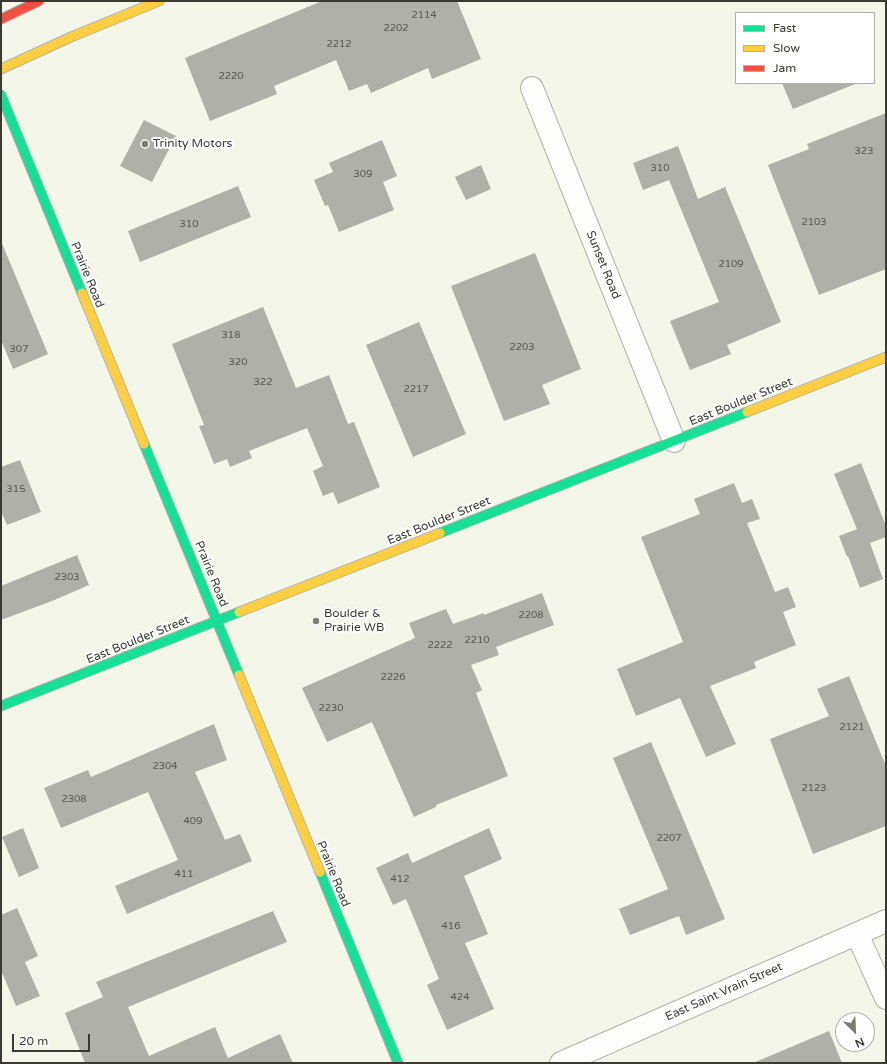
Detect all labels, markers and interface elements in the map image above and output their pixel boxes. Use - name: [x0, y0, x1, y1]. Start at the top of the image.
- house number: 2114: [411, 9, 437, 21]
- legend: [735, 12, 875, 84]
- text: Fast: [773, 21, 796, 35]
- house number: 2202: [383, 22, 409, 34]
- house number: 2212: [326, 38, 352, 50]
- text: Slow: [773, 41, 800, 55]
- text: Jam: [773, 61, 796, 75]
- house number: 2220: [218, 70, 244, 82]
- place label: Trinity Motors: [153, 137, 232, 151]
- marker: Trinity Motors: [140, 139, 150, 149]
- house number: 323: [855, 145, 873, 157]
- house number: 310: [651, 162, 669, 174]
- house number: 309: [354, 168, 372, 180]
- house number: 2103: [801, 216, 827, 228]
- house number: 310: [180, 218, 198, 230]
- street label: Sunset Road: [583, 229, 623, 301]
- street label: Prairie Road: [67, 240, 107, 310]
- house number: 2109: [718, 258, 744, 270]
- house number: 318: [222, 329, 240, 341]
- house number: 2203: [509, 341, 535, 353]
- house number: 307: [10, 343, 28, 355]
- house number: 320: [229, 356, 247, 368]
- street label: East Boulder Street: [687, 375, 795, 429]
- house number: 322: [254, 376, 272, 388]
- house number: 2217: [403, 383, 429, 395]
- house number: 315: [7, 483, 25, 495]
- street label: East Boulder Street: [385, 494, 493, 548]
- street label: Prairie Road: [191, 539, 231, 609]
- house number: 2303: [54, 571, 80, 583]
- place label: Boulder & Prairie WB: [324, 607, 384, 635]
- house number: 2208: [518, 609, 544, 621]
- street label: East Boulder Street: [84, 613, 192, 667]
- marker: Boulder & Prairie WB: [311, 616, 321, 626]
- house number: 2210: [464, 634, 490, 646]
- house number: 2222: [427, 639, 453, 651]
- house number: 2226: [380, 671, 406, 683]
- house number: 2230: [318, 702, 344, 714]
- house number: 2121: [839, 721, 865, 733]
- house number: 2304: [152, 760, 178, 772]
- house number: 2123: [801, 782, 827, 794]
- house number: 2308: [61, 793, 87, 805]
- house number: 409: [184, 815, 202, 827]
- house number: 2207: [656, 832, 682, 844]
- street label: Prairie Road: [313, 839, 353, 909]
- house number: 411: [175, 868, 193, 880]
- house number: 412: [391, 873, 409, 885]
- house number: 416: [442, 920, 460, 932]
- street label: East Saint Vrain Street: [663, 960, 785, 1024]
- house number: 424: [451, 991, 469, 1003]
- north arrow: [835, 1012, 875, 1052]
- scale bar: [14, 1026, 92, 1052]
- text: 20 m: [19, 1034, 48, 1048]
- text: N: [853, 1035, 866, 1050]

